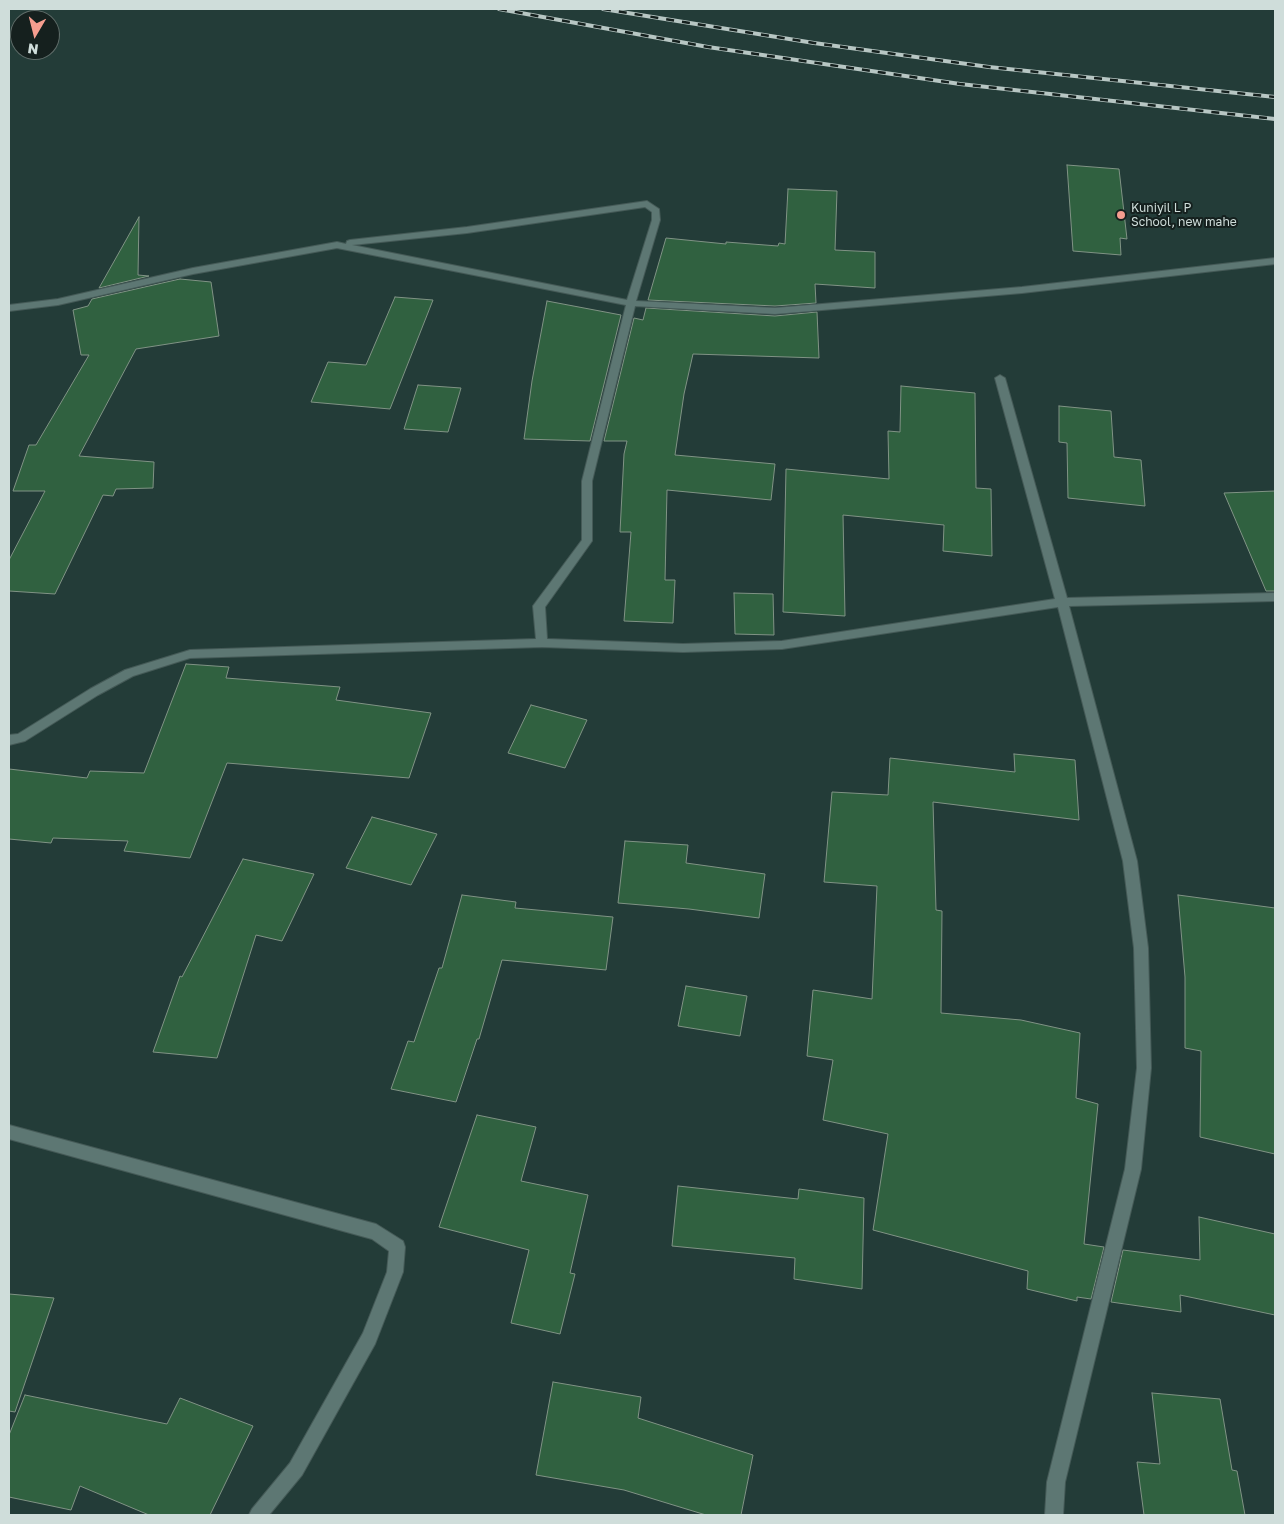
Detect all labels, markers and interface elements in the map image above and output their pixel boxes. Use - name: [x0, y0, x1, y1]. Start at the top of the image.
- north arrow: [10, 10, 60, 60]
- text: N: [27, 40, 39, 59]
- place label: Kuniyil L P School, new mahe: [1131, 201, 1237, 229]
- marker: Kuniyil L P School, new mahe: [1115, 209, 1127, 221]

